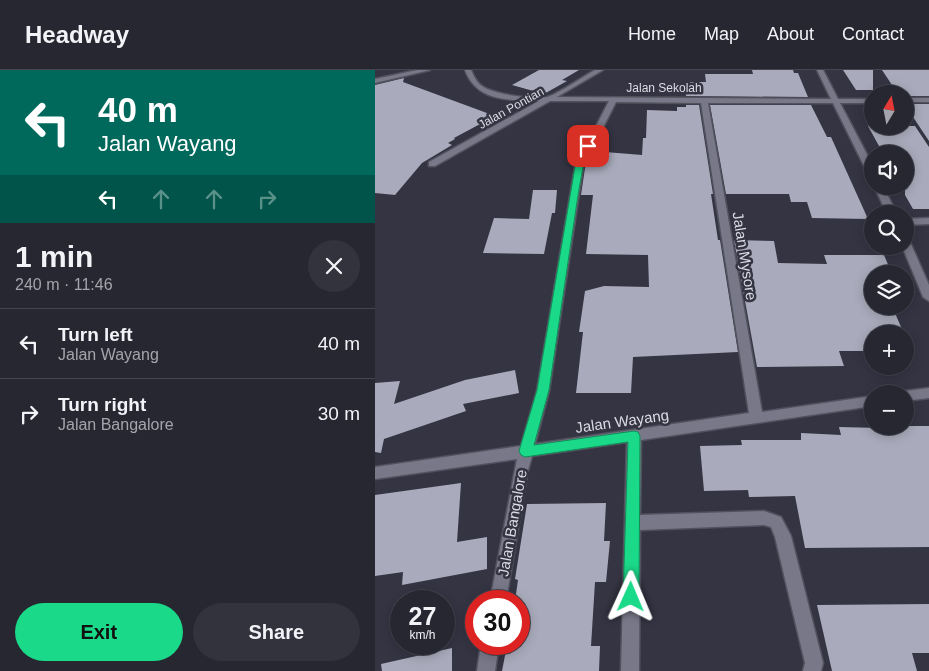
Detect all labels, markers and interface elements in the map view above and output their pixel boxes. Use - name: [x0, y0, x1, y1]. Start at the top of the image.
- text: Headway: [25, 21, 129, 48]
- text: Home: [628, 24, 676, 44]
- text: Map: [704, 24, 739, 44]
- text: About: [767, 24, 814, 44]
- text: Contact: [842, 24, 904, 44]
- street label: Jalan Sekolah: [626, 81, 702, 95]
- street label: Jalan Pontian: [476, 84, 546, 132]
- north arrow: [864, 85, 914, 135]
- map controls: [864, 85, 914, 435]
- icon: left: [15, 90, 80, 155]
- text: 40 m: [98, 90, 178, 129]
- pin: [567, 125, 609, 167]
- text: Jalan Wayang: [98, 131, 237, 156]
- icon: arrive: [574, 132, 602, 160]
- button: sound: [864, 145, 914, 195]
- icon: left: [94, 185, 122, 213]
- icon: ahead: [147, 185, 175, 213]
- icon: ahead: [200, 185, 228, 213]
- icon: right: [253, 185, 281, 213]
- button: search: [864, 205, 914, 255]
- street label: Jalan Mysore: [730, 211, 760, 301]
- text: 1 min: [15, 240, 93, 273]
- button: close: [308, 240, 360, 292]
- button: layers: [864, 265, 914, 315]
- text: 240 m · 11:46: [15, 276, 113, 293]
- text: Turn left: [58, 324, 133, 345]
- button: +: [864, 325, 914, 375]
- icon: left: [15, 330, 43, 358]
- text: 40 m: [318, 333, 360, 354]
- text: Jalan Wayang: [58, 346, 159, 363]
- button: −: [864, 385, 914, 435]
- text: Turn right: [58, 394, 146, 415]
- icon: right: [15, 400, 43, 428]
- text: 30 m: [318, 403, 360, 424]
- street label: Jalan Wayang: [574, 406, 670, 436]
- text: Jalan Bangalore: [58, 416, 174, 433]
- street label: Jalan Bangalore: [494, 468, 530, 578]
- position arrow: [604, 570, 656, 622]
- speed limit sign: 30: [465, 590, 530, 655]
- text: 27: [409, 602, 436, 630]
- button: Exit: [15, 603, 183, 661]
- button: Share: [193, 603, 360, 661]
- text: km/h: [409, 628, 436, 642]

